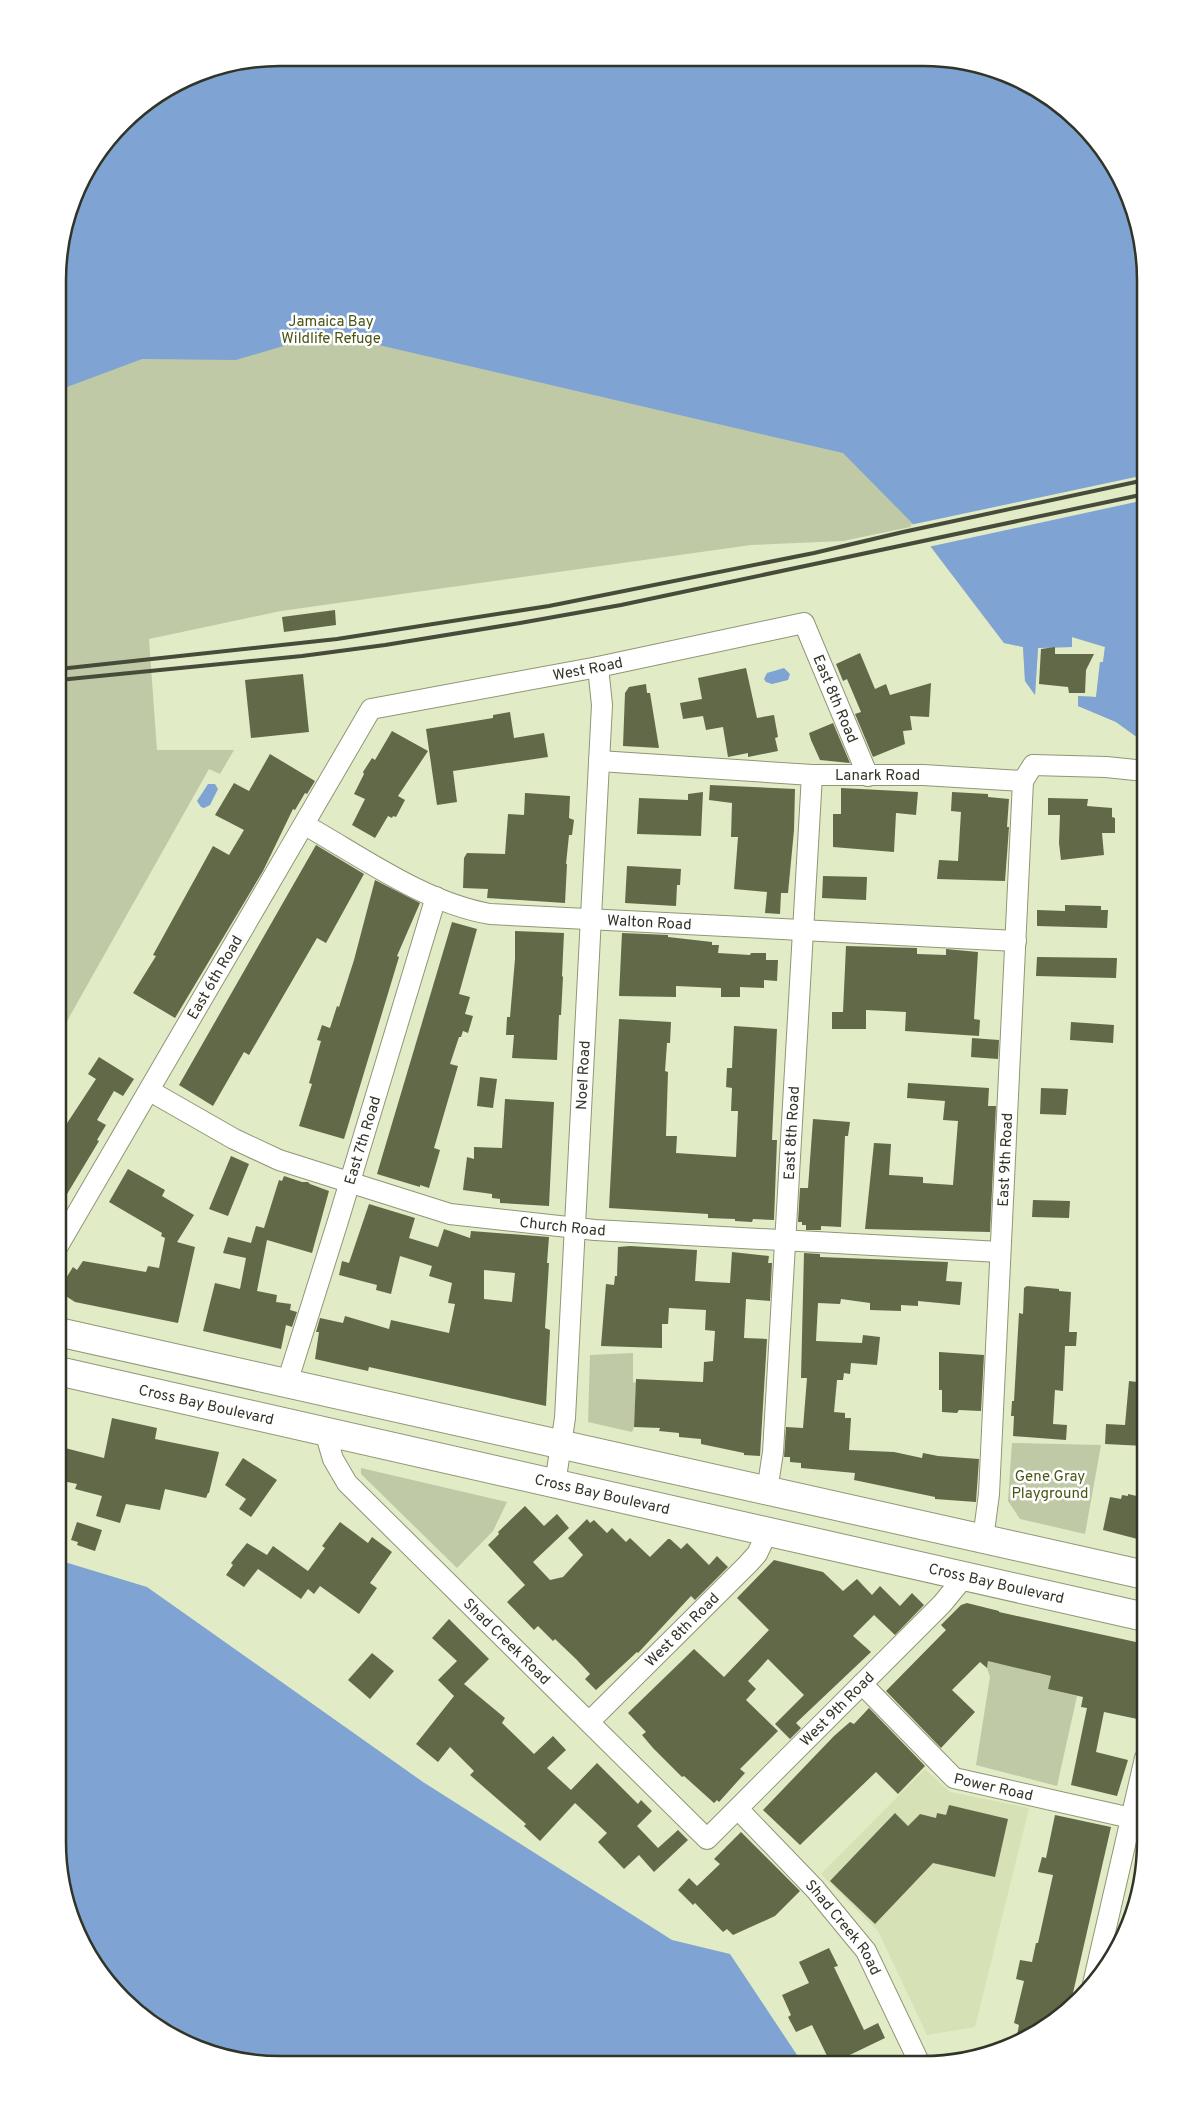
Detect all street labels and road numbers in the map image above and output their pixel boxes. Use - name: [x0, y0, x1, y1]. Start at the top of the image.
- street label: East 8th Road: [807, 652, 861, 746]
- street label: West Road: [551, 654, 625, 686]
- street label: Lanark Road: [835, 767, 920, 786]
- street label: Walton Road: [607, 912, 692, 935]
- street label: East 6th Road: [184, 933, 248, 1023]
- street label: Noel Road: [573, 1040, 596, 1111]
- street label: East 8th Road: [781, 1086, 805, 1181]
- street label: East 7th Road: [341, 1094, 386, 1188]
- street label: East 9th Road: [995, 1112, 1018, 1207]
- street label: Church Road: [518, 1214, 606, 1242]
- street label: Cross Bay Boulevard: [136, 1381, 275, 1431]
- street label: Cross Bay Boulevard: [532, 1471, 671, 1520]
- street label: Cross Bay Boulevard: [926, 1560, 1065, 1609]
- street label: West 8th Road: [642, 1590, 724, 1672]
- street label: Shad Creek Road: [458, 1595, 554, 1690]
- street label: West 9th Road: [797, 1669, 879, 1751]
- street label: Power Road: [952, 1770, 1035, 1807]
- street label: Shad Creek Road: [800, 1876, 884, 1979]

